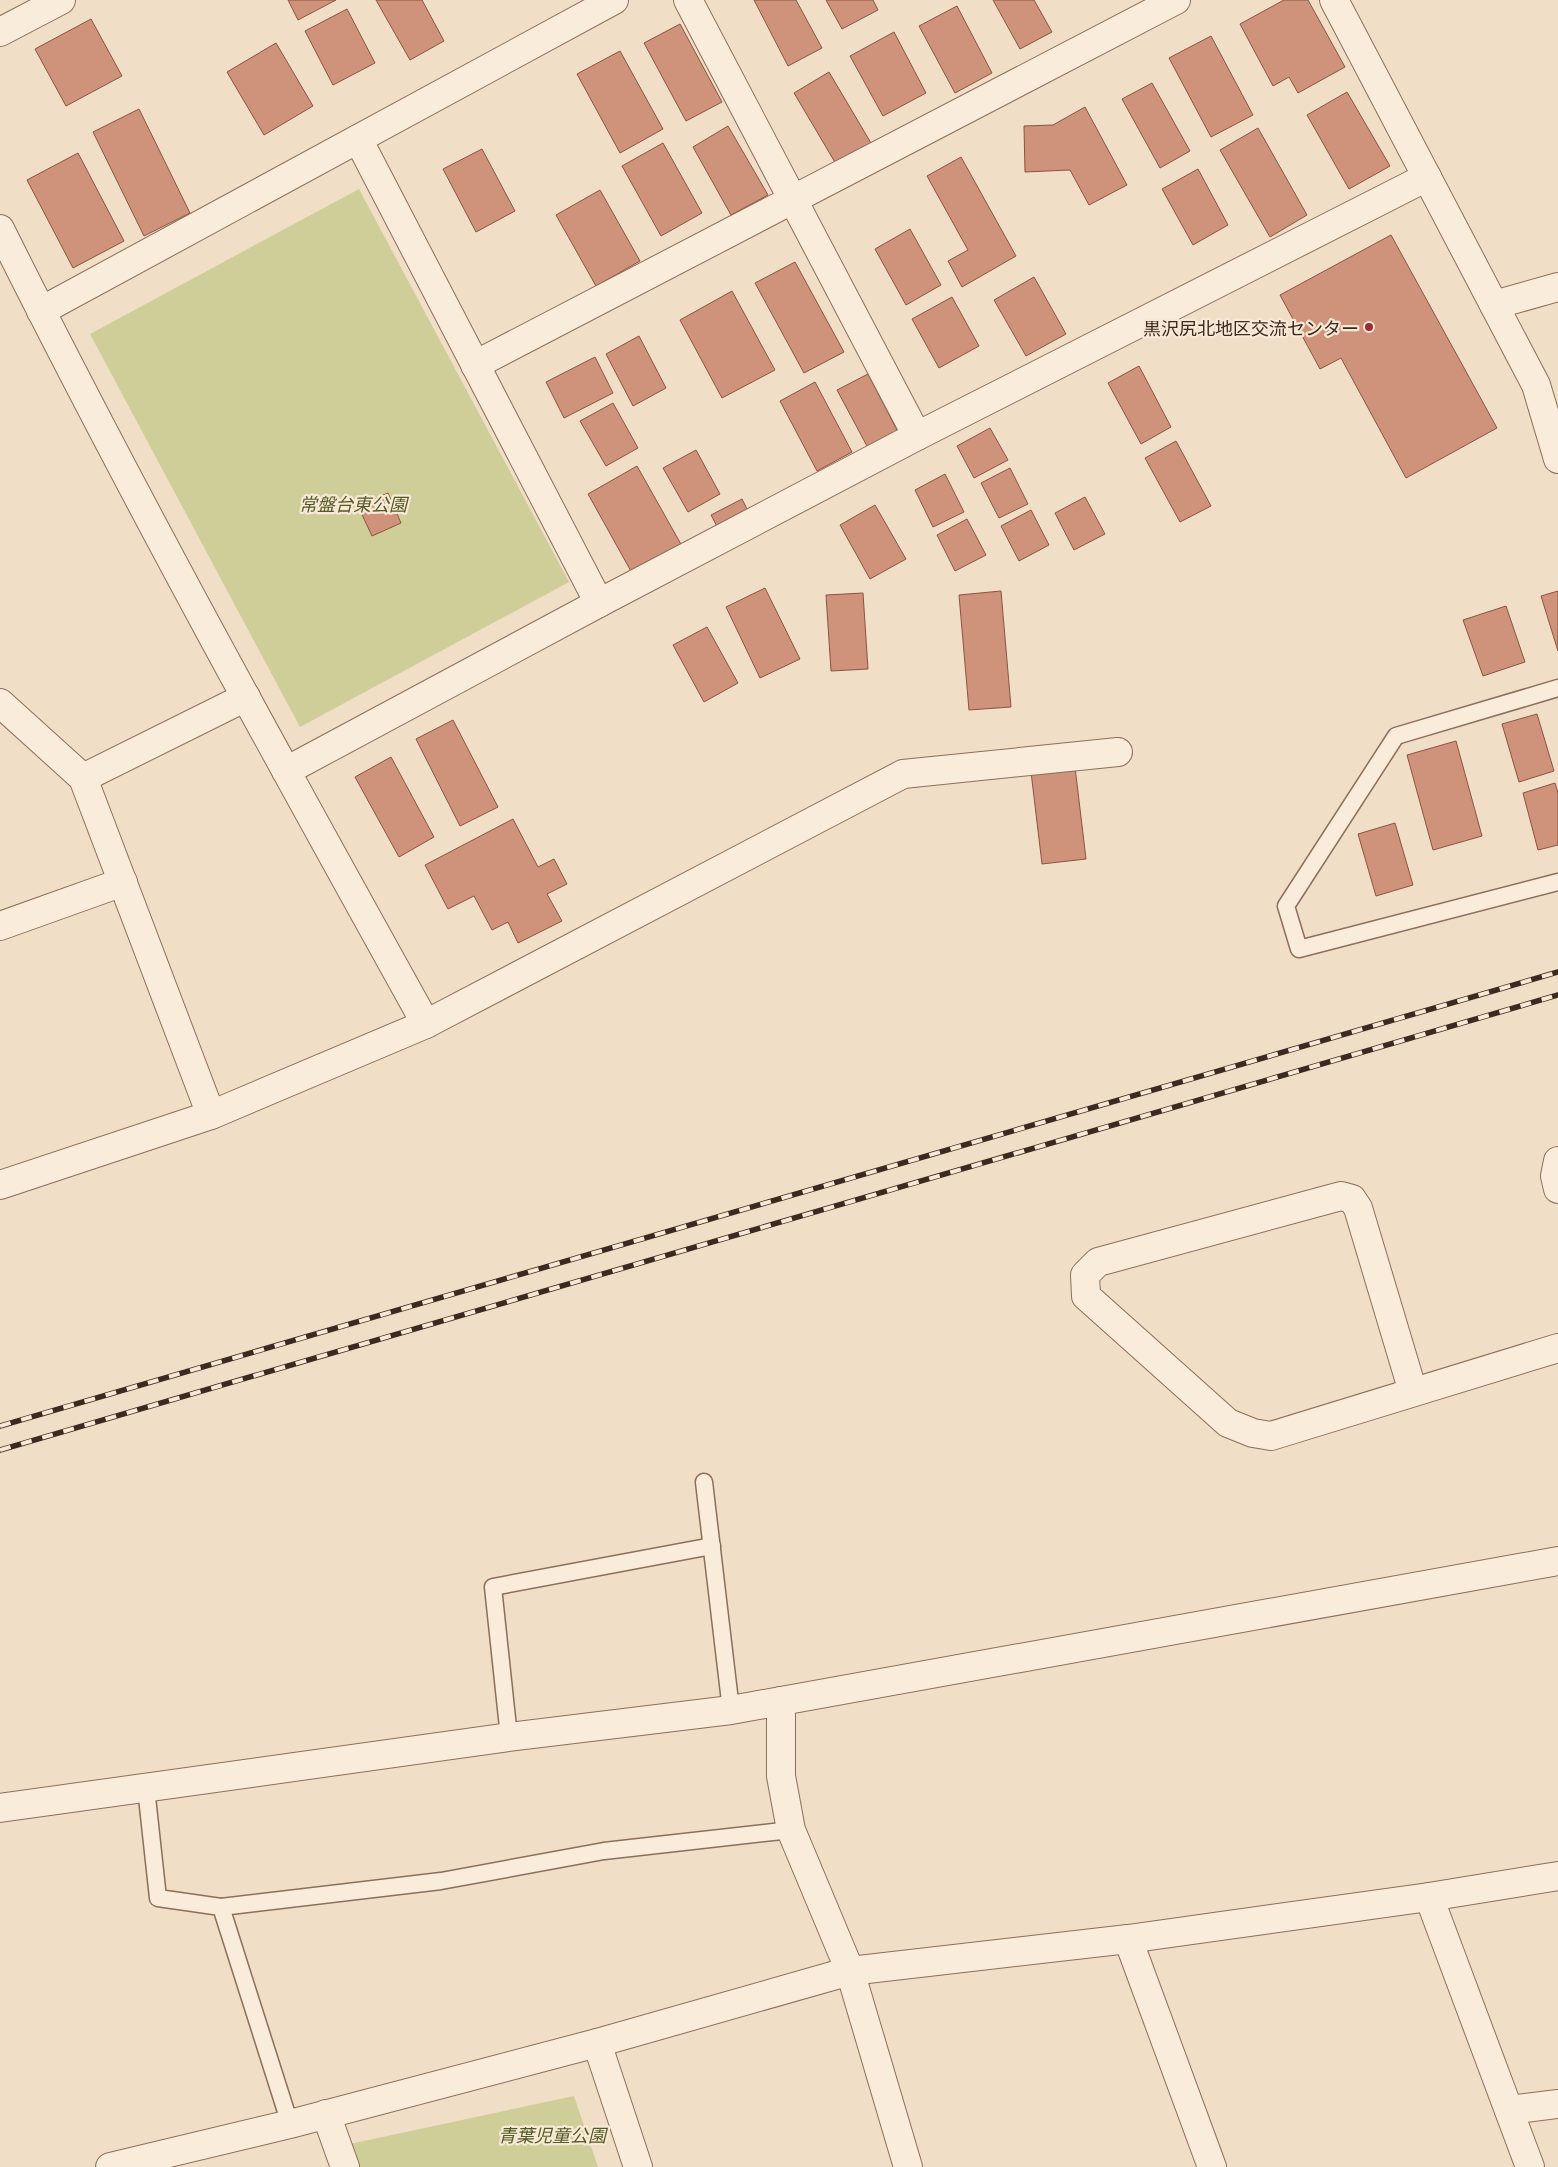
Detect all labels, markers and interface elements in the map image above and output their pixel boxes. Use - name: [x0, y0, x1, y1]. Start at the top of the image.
- place label: 黒沢尻北地区交流センター: [1143, 314, 1359, 341]
- marker: 黒沢尻北地区交流センター: [1363, 321, 1375, 333]
- park label: 常盤台東公園: [299, 490, 410, 517]
- park label: 青葉児童公園: [498, 2121, 609, 2148]

